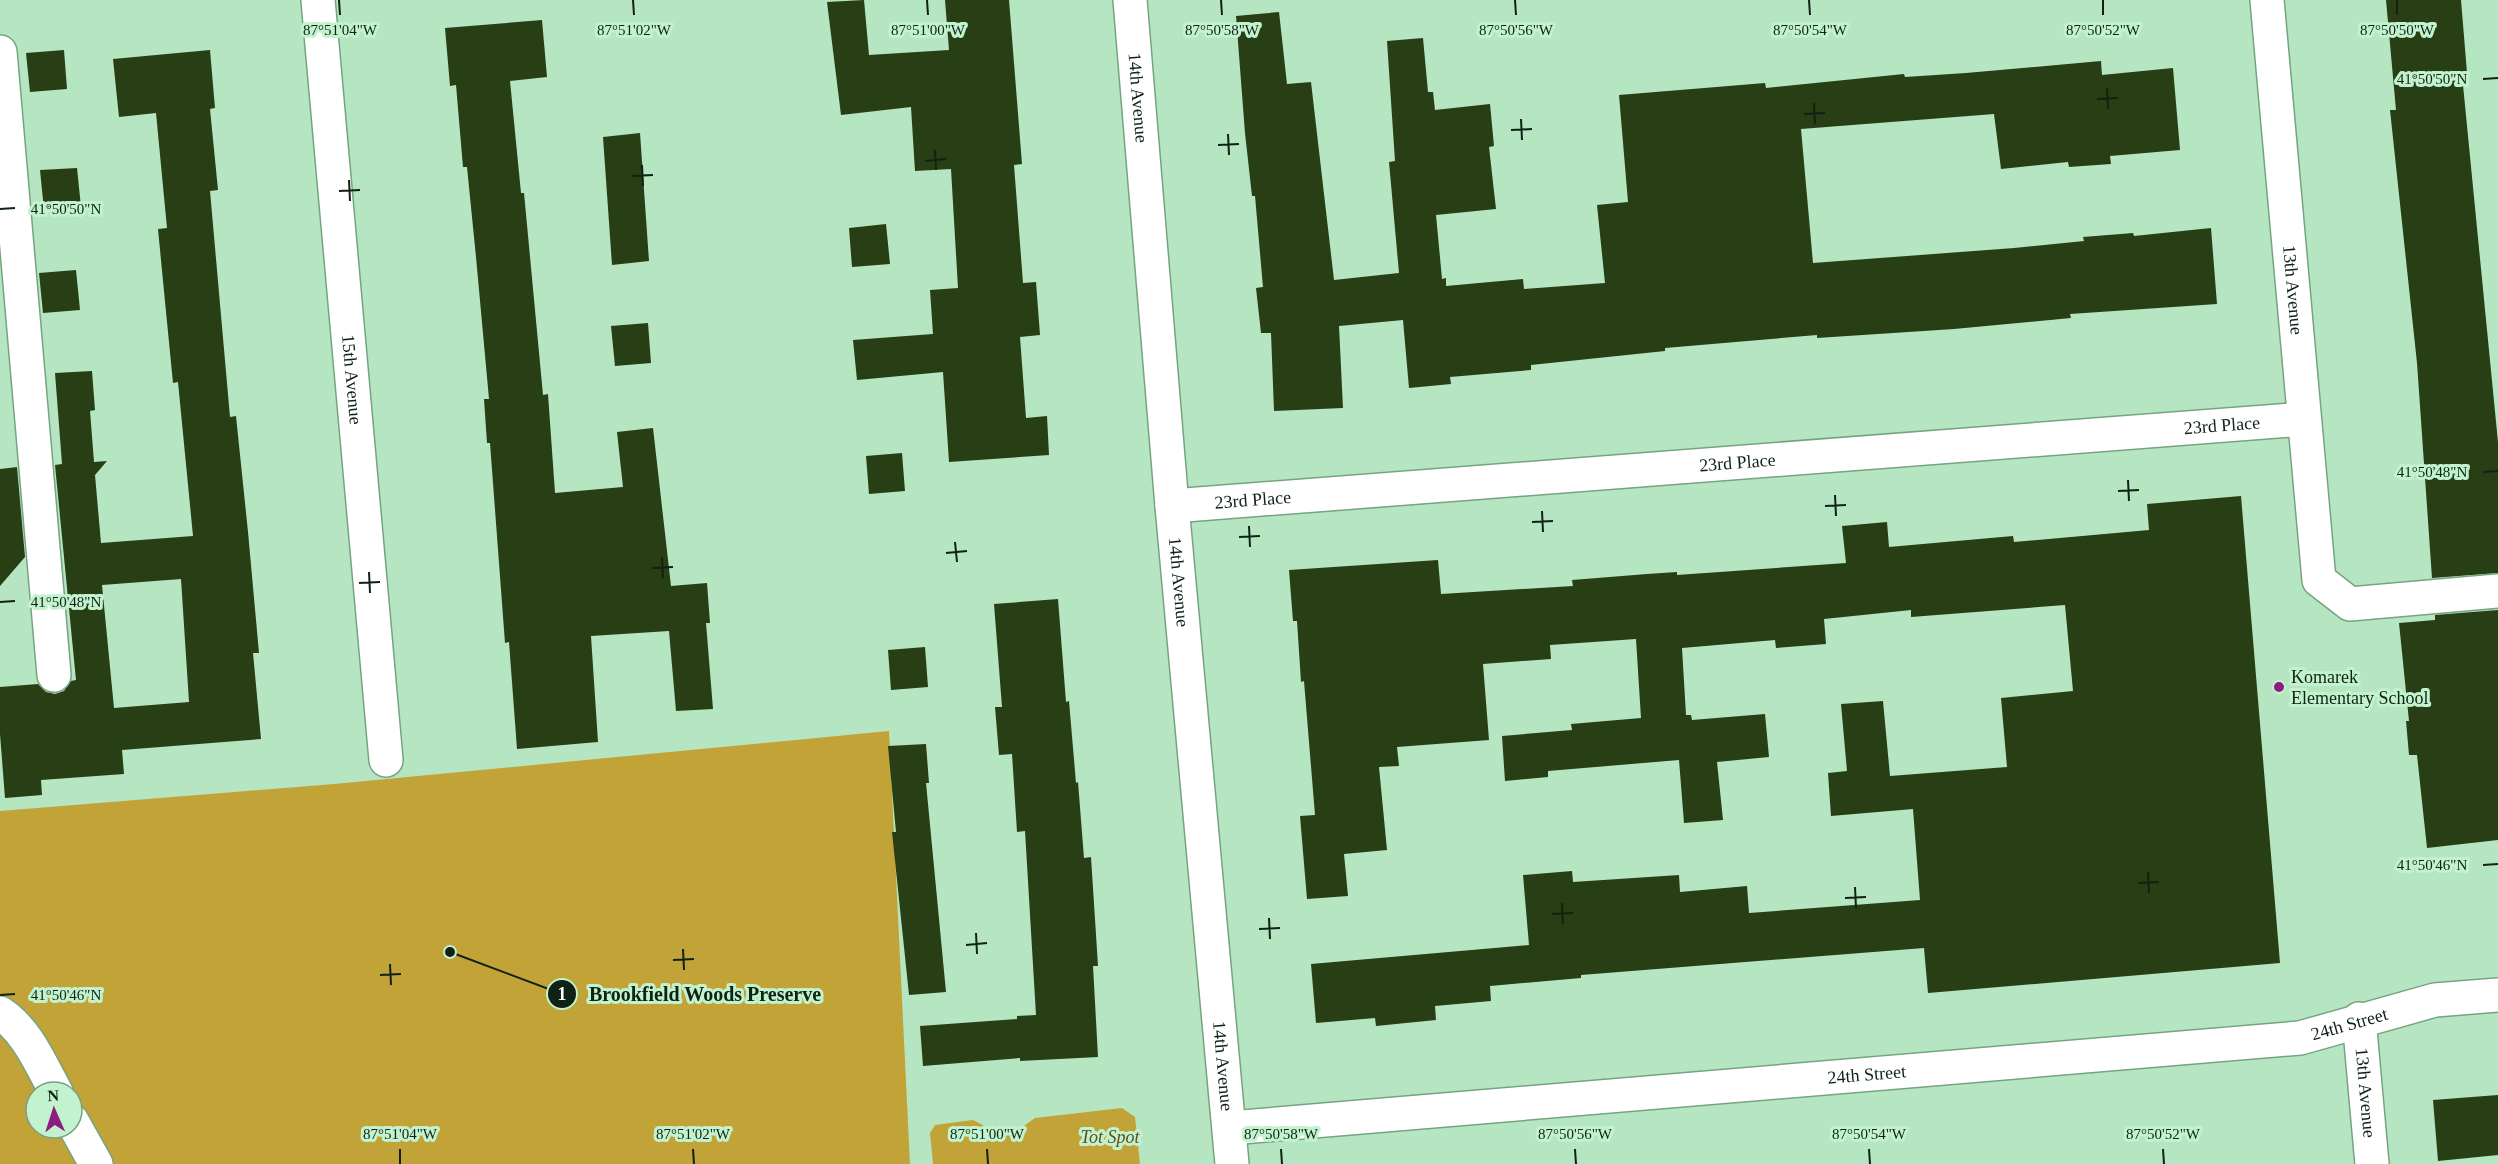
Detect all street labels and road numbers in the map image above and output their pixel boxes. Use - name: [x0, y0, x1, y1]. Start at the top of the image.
- street label: 14th Avenue: [1124, 52, 1152, 143]
- street label: 13th Avenue: [2279, 244, 2307, 336]
- street label: 15th Avenue: [338, 334, 366, 425]
- street label: 23rd Place: [2183, 412, 2261, 438]
- street label: 23rd Place: [1698, 450, 1776, 475]
- street label: 23rd Place: [1214, 487, 1292, 513]
- street label: 14th Avenue: [1165, 536, 1193, 628]
- street label: 24th Street: [2309, 1004, 2390, 1044]
- street label: 14th Avenue: [1209, 1020, 1237, 1112]
- street label: 13th Avenue: [2352, 1047, 2380, 1139]
- street label: 24th Street: [1827, 1061, 1907, 1088]

